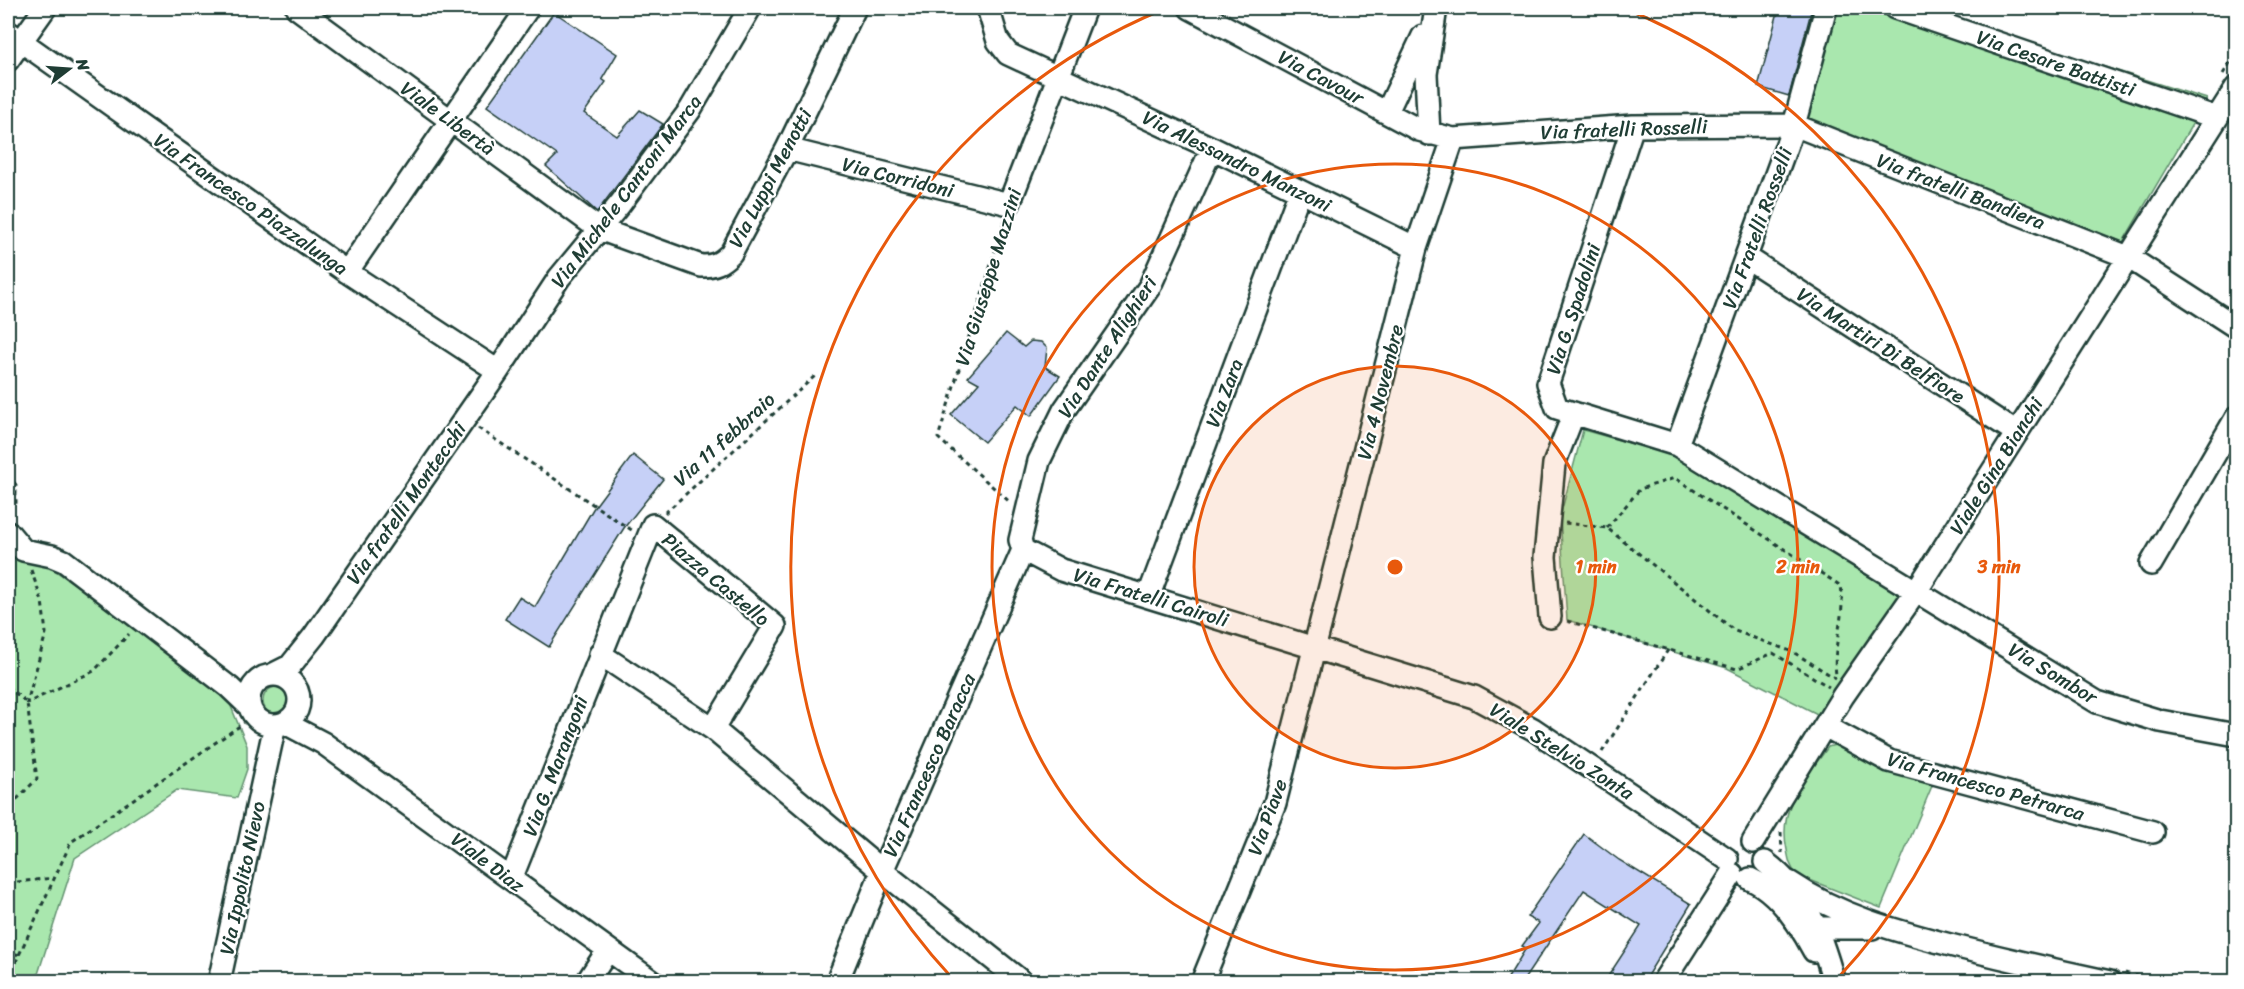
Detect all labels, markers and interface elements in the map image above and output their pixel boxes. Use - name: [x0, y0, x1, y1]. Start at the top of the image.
- street label: Via Cesare Battisti: [1972, 20, 2141, 107]
- north arrow: [39, 39, 99, 99]
- street label: Via Cavour: [1271, 40, 1372, 116]
- text: N: [67, 54, 99, 75]
- street label: Viale Libertà: [393, 72, 503, 165]
- street label: Via Michele Cantoni Marca: [542, 87, 711, 296]
- street label: Via Alessandro Manzoni: [1136, 100, 1339, 223]
- street label: Via Luppi Menotti: [719, 101, 823, 254]
- street label: Via fratelli Rosselli: [1540, 109, 1709, 150]
- street label: Via Francesco Piazzalunga: [146, 124, 356, 285]
- street label: Via Fratelli Rosselli: [1712, 141, 1803, 314]
- street label: Via fratelli Bandiera: [1871, 143, 2050, 240]
- street label: Via Corridoni: [838, 147, 958, 208]
- street label: Via Giuseppe Mazzini: [945, 184, 1032, 370]
- street label: Via G. Spadolini: [1536, 238, 1612, 379]
- street label: Via Dante Alighieri: [1048, 268, 1168, 426]
- street label: Via Martiri Di Belfiore: [1789, 278, 1973, 414]
- street label: Via 4 Novembre: [1347, 321, 1414, 464]
- street label: Via Zara: [1195, 354, 1254, 433]
- street label: Via 11 febbraio: [665, 383, 784, 495]
- street label: Viale Gina Bianchi: [1940, 389, 2054, 542]
- street label: Via fratelli Montecchi: [337, 413, 477, 592]
- street label: Piazza Castello: [653, 523, 778, 636]
- text: 1 min: [1576, 551, 1617, 583]
- text: 2 min: [1775, 551, 1820, 583]
- text: 3 min: [1976, 551, 2021, 583]
- street label: Via Fratelli Cairoli: [1069, 557, 1233, 638]
- centre of rings: [1385, 557, 1405, 577]
- street label: Via Sombor: [2001, 633, 2105, 714]
- street label: Via Francesco Baracca: [873, 667, 986, 863]
- street label: Via G. Marangoni: [513, 690, 599, 842]
- street label: Viale Stelvio Zonta: [1482, 693, 1642, 811]
- street label: Via Francesco Petrarca: [1883, 742, 2089, 832]
- street label: Via Piave: [1237, 774, 1298, 861]
- street label: Via Ippolito Nievo: [209, 798, 276, 958]
- street label: Viale Diaz: [443, 823, 533, 902]

